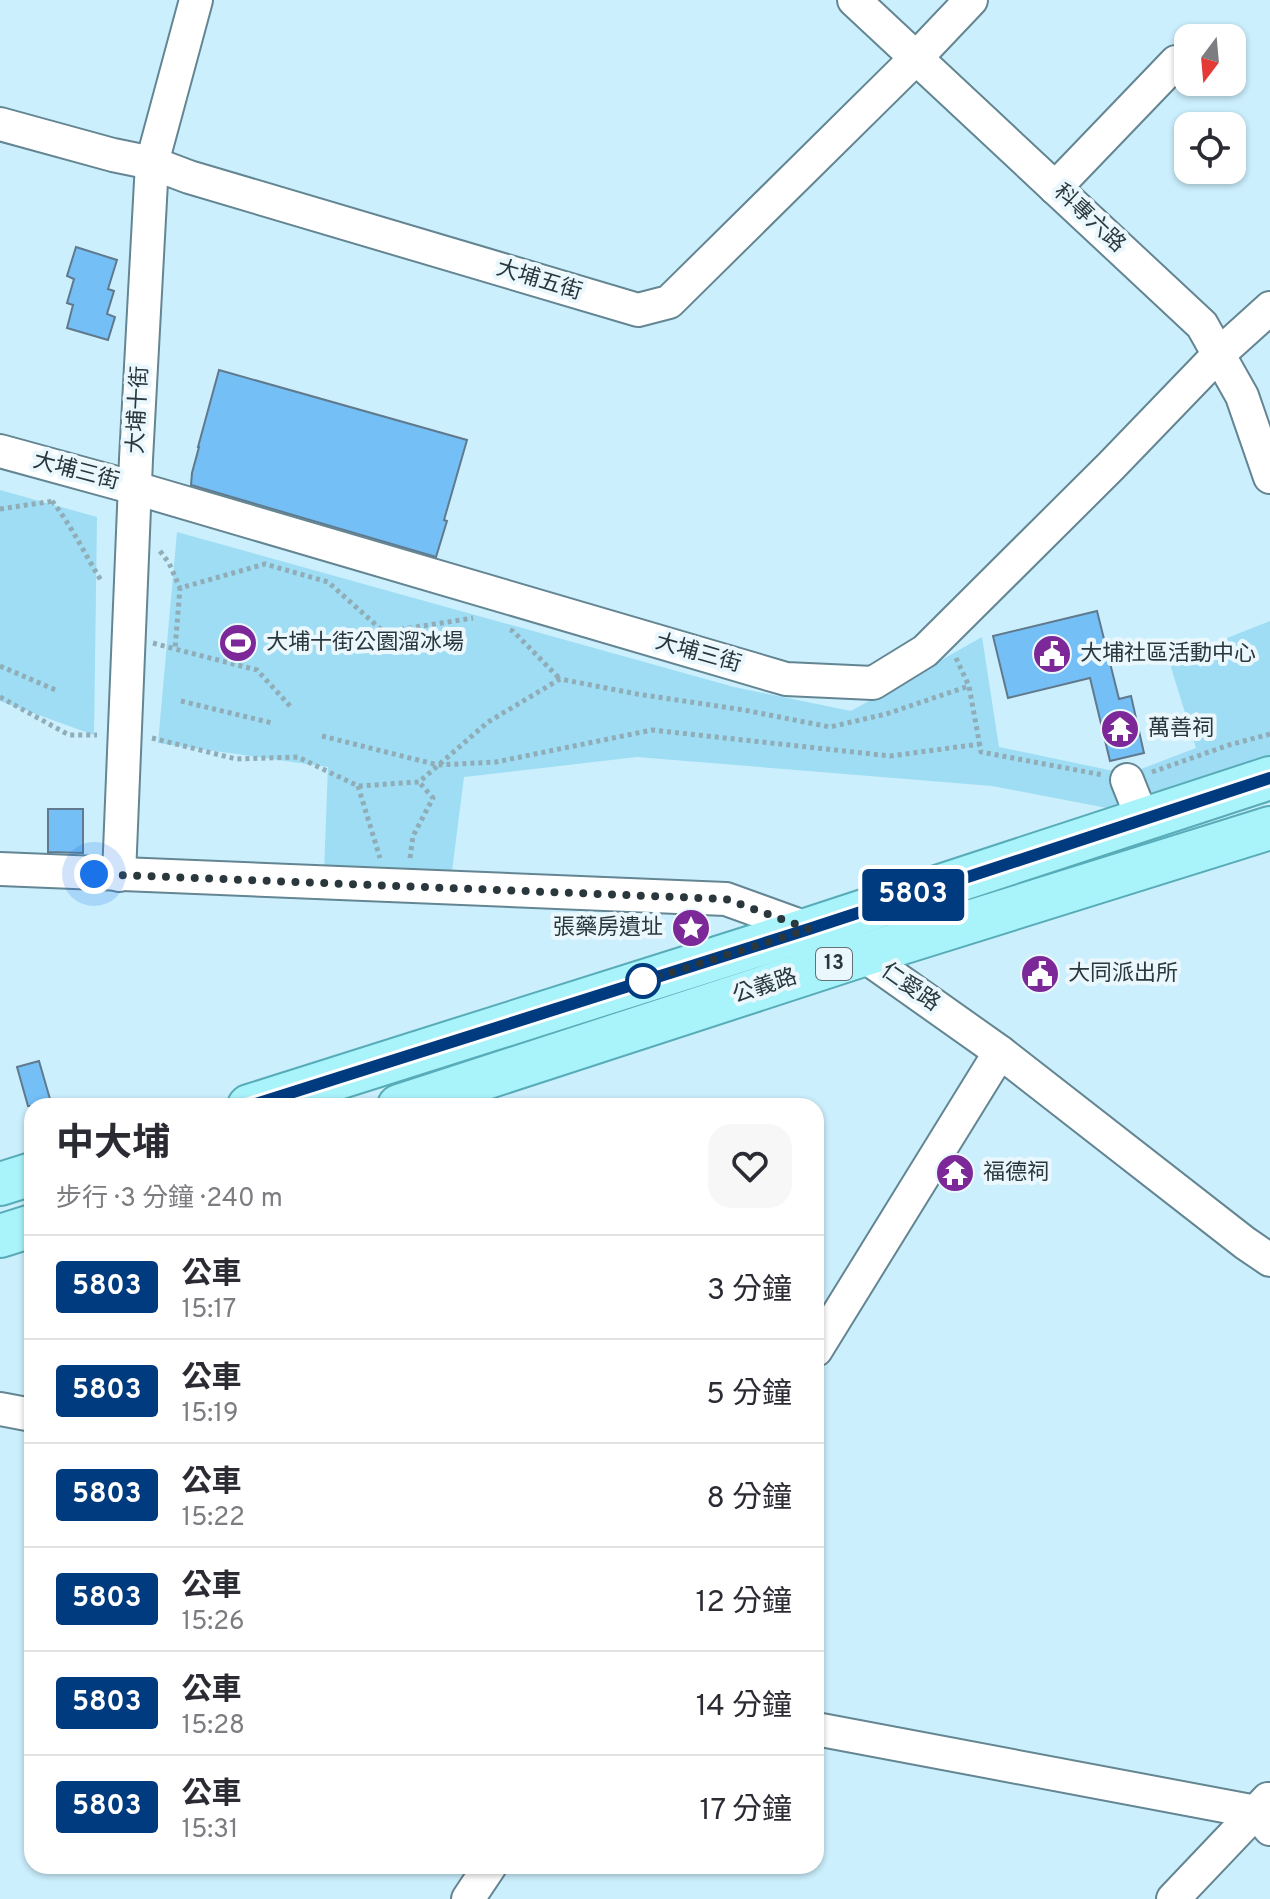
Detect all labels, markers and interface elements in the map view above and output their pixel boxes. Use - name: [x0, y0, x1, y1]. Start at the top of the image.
- north arrow: [1174, 24, 1246, 96]
- map controls: [1174, 24, 1246, 184]
- button: locate: [1174, 112, 1246, 184]
- street label: 科專六路: [1048, 179, 1130, 259]
- street label: 大埔五街: [493, 255, 585, 307]
- street label: 大埔十街: [123, 365, 155, 455]
- street label: 大埔三街: [30, 448, 122, 496]
- sports icon: 大埔十街公園溜冰場: [217, 622, 259, 664]
- street label: 大埔三街: [652, 629, 744, 679]
- place label: 大埔十街公園溜冰場: [266, 630, 464, 657]
- public building icon: 大埔社區活動中心: [1031, 633, 1073, 675]
- place label: 大埔社區活動中心: [1080, 641, 1256, 668]
- temple icon: 萬善祠: [1099, 708, 1141, 750]
- place label: 萬善祠: [1148, 716, 1214, 743]
- your location: [74, 854, 114, 894]
- line badge: 5803: [857, 869, 969, 921]
- text: 5803: [878, 877, 948, 913]
- place icon: 張藥房遺址: [670, 907, 712, 949]
- place label: 張藥房遺址: [553, 915, 663, 942]
- road number: 13: [816, 948, 852, 980]
- public building icon: 大同派出所: [1019, 953, 1061, 995]
- street label: 仁愛路: [875, 958, 945, 1018]
- place label: 大同派出所: [1068, 961, 1178, 988]
- unlabelled marker: [626, 964, 660, 998]
- street label: 公義路: [729, 964, 801, 1010]
- text: 中大埔: [56, 1121, 170, 1170]
- button: heart: [708, 1124, 792, 1208]
- temple icon: 福德祠: [934, 1152, 976, 1194]
- place label: 福德祠: [983, 1160, 1049, 1187]
- text: 步行 · 3 分鐘 · 240 m: [56, 1183, 283, 1216]
- text: 公車: [182, 1257, 242, 1294]
- text: 5803: [72, 1269, 142, 1305]
- text: 3 分鐘: [707, 1273, 792, 1310]
- text: 15:17: [182, 1294, 236, 1327]
- text: 公車: [182, 1361, 242, 1398]
- text: 5803: [72, 1373, 142, 1409]
- text: 5 分鐘: [706, 1377, 792, 1414]
- text: 15:19: [182, 1398, 238, 1431]
- text: 公車: [182, 1465, 242, 1502]
- text: 5803: [72, 1477, 142, 1513]
- text: 8 分鐘: [707, 1481, 792, 1518]
- text: 15:22: [182, 1502, 245, 1535]
- text: 公車: [182, 1569, 242, 1606]
- text: 5803: [72, 1581, 142, 1617]
- text: 12 分鐘: [695, 1585, 792, 1622]
- text: 15:26: [182, 1606, 245, 1639]
- text: 公車: [182, 1673, 242, 1710]
- text: 5803: [72, 1685, 142, 1721]
- text: 14 分鐘: [696, 1689, 792, 1726]
- text: 15:28: [182, 1710, 245, 1743]
- text: 公車: [182, 1777, 242, 1814]
- text: 5803: [72, 1789, 142, 1825]
- text: 17 分鐘: [699, 1793, 792, 1830]
- text: 15:31: [182, 1814, 239, 1847]

